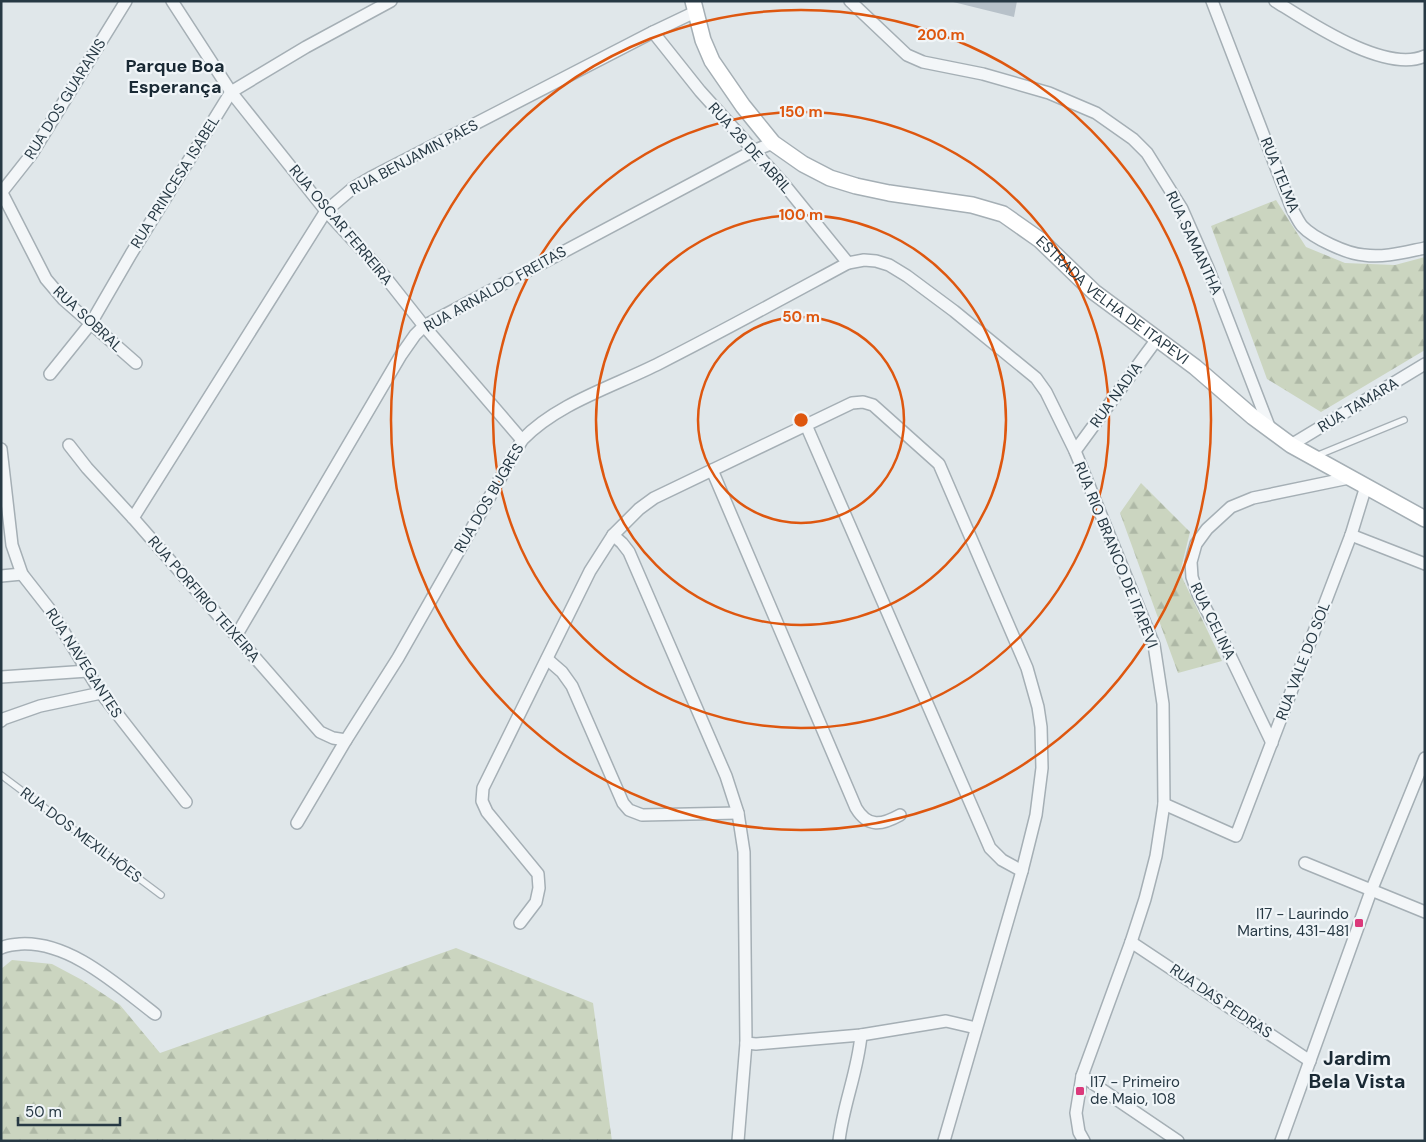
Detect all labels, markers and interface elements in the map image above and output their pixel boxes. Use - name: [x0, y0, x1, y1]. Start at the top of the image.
- text: 200 m: [917, 25, 965, 45]
- street label: RUA DOS GUARANIS: [20, 35, 110, 163]
- district label: Parque Boa Esperança: [125, 54, 225, 99]
- street label: RUA 28 DE ABRIL: [704, 98, 796, 198]
- text: 150 m: [780, 102, 823, 122]
- street label: RUA PRINCESA ISABEL: [126, 112, 224, 252]
- street label: RUA BENJAMIN PAES: [347, 115, 482, 199]
- street label: RUA TELMA: [1256, 134, 1304, 216]
- street label: RUA OSCAR FERREIRA: [285, 161, 397, 289]
- street label: RUA SAMANTHA: [1161, 188, 1227, 298]
- text: 100 m: [779, 205, 823, 225]
- street label: ESTRADA VELHA DE ITAPEVI: [1032, 231, 1193, 369]
- street label: RUA ARNALDO FREITAS: [420, 241, 570, 337]
- street label: RUA SOBRAL: [49, 282, 127, 357]
- text: 50 m: [782, 307, 820, 327]
- street label: RUA NADIA: [1085, 358, 1147, 432]
- street label: RUA TAMARA: [1314, 373, 1402, 437]
- centre of rings: [792, 411, 810, 429]
- street label: RUA DOS BUGRES: [450, 439, 529, 556]
- street label: RUA RIO BRANCO DE ITAPEVI: [1069, 459, 1163, 651]
- street label: RUA PORFIRIO TEIXEIRA: [144, 532, 264, 666]
- street label: RUA CELINA: [1186, 579, 1240, 663]
- street label: RUA VALE DO SOL: [1271, 599, 1335, 723]
- street label: RUA NAVEGANTES: [41, 604, 127, 722]
- street label: RUA DOS MEXILHÕES: [16, 783, 146, 888]
- place label: I17 - Laurindo Martins, 431-481: [1237, 904, 1349, 941]
- marker: I17 - Laurindo Martins, 431-481: [1353, 917, 1365, 929]
- street label: RUA DAS PEDRAS: [1166, 959, 1276, 1043]
- district label: Jardim Bela Vista: [1309, 1045, 1405, 1094]
- place label: I17 - Primeiro de Maio, 108: [1090, 1072, 1180, 1109]
- marker: I17 - Primeiro de Maio, 108: [1074, 1085, 1086, 1097]
- scale bar: [18, 1094, 120, 1126]
- text: 50 m: [25, 1102, 62, 1122]

